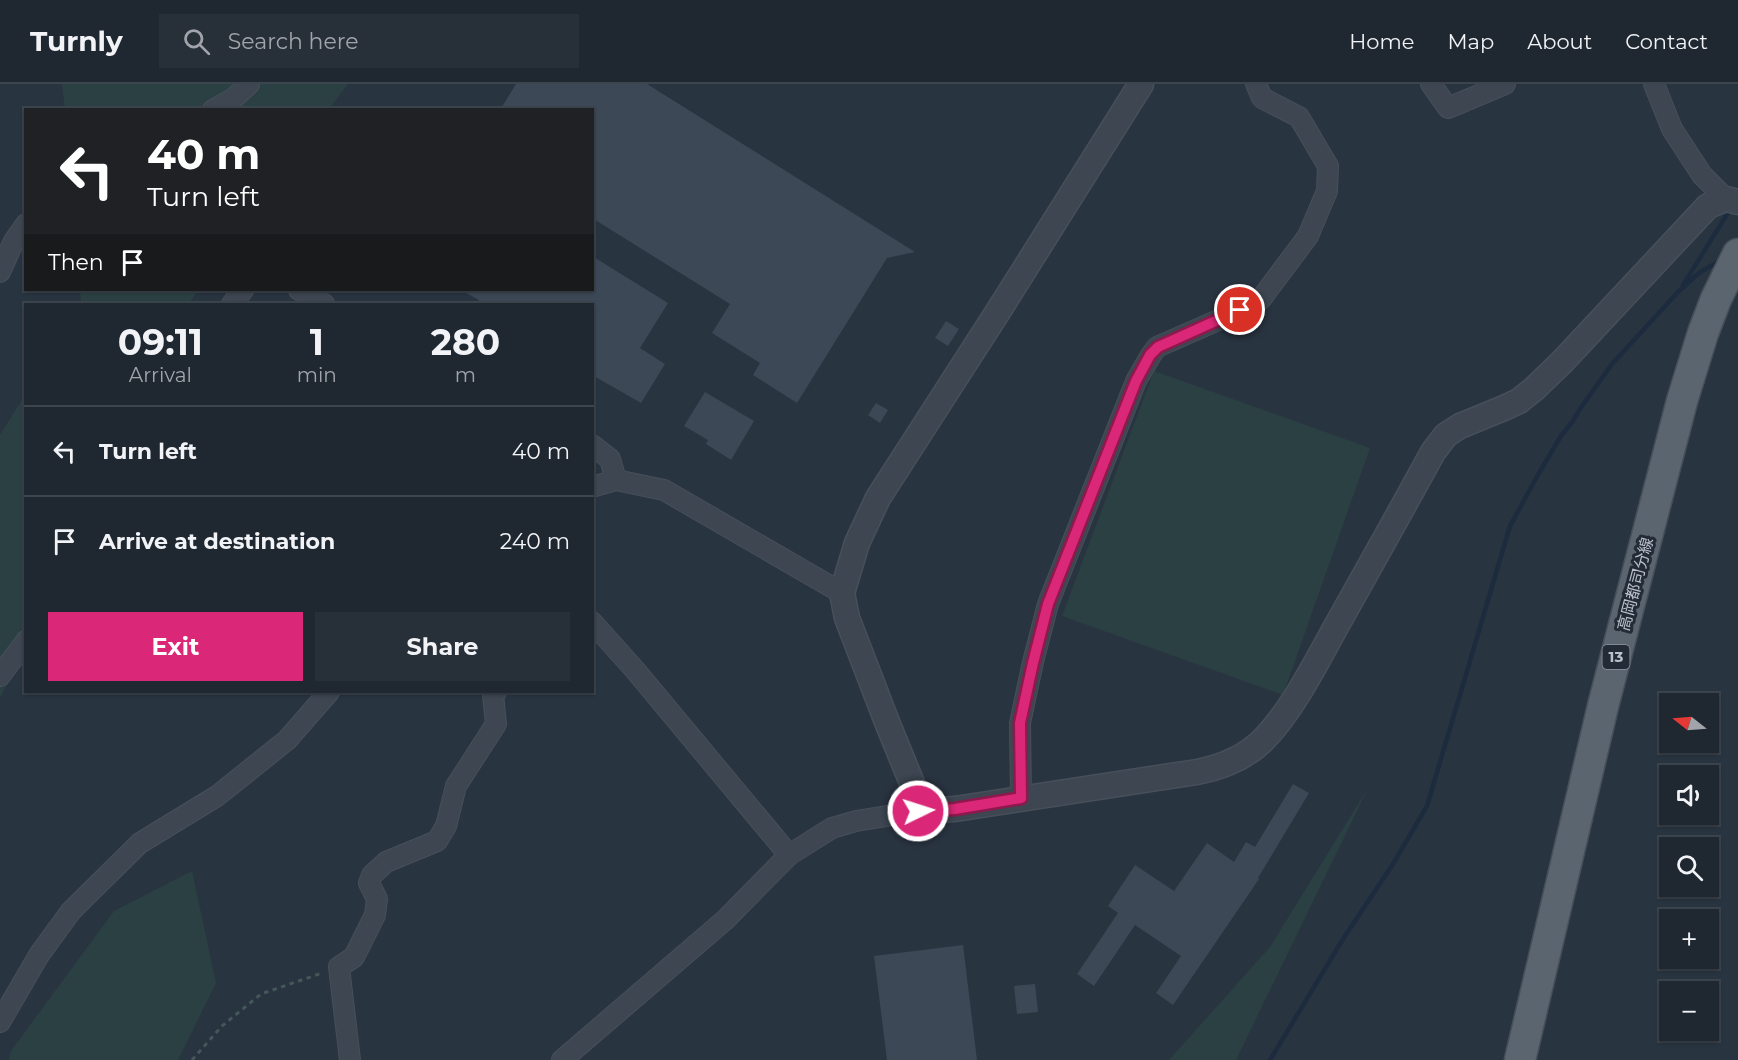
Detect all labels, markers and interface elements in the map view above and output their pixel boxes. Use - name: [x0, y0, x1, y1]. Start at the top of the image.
- search box: [159, 14, 579, 68]
- text: Turnly: [30, 24, 123, 58]
- icon: search: [180, 25, 213, 58]
- text: Search here: [228, 28, 359, 55]
- text: Home: [1349, 29, 1414, 54]
- text: Map: [1447, 29, 1494, 54]
- text: About: [1527, 29, 1592, 54]
- text: Contact: [1625, 29, 1708, 54]
- text: 40 m: [147, 128, 260, 180]
- icon: left: [48, 132, 126, 210]
- text: Turn left: [147, 180, 260, 213]
- icon: arrive: [116, 246, 149, 279]
- text: Then: [48, 249, 104, 276]
- pin: [1214, 284, 1265, 335]
- icon: arrive: [1223, 293, 1256, 326]
- text: 09:11: [118, 320, 203, 364]
- text: 1: [310, 320, 324, 364]
- text: 280: [431, 320, 500, 364]
- text: Arrival: [129, 363, 192, 387]
- text: min: [297, 363, 337, 387]
- text: m: [455, 363, 476, 387]
- icon: left: [48, 435, 81, 468]
- text: Turn left: [99, 438, 197, 465]
- text: 40 m: [512, 438, 570, 465]
- icon: arrive: [48, 525, 81, 558]
- text: Arrive at destination: [99, 528, 335, 555]
- text: 240 m: [500, 528, 570, 555]
- street label: 高岡都司分線: [1614, 535, 1657, 633]
- button: Exit: [48, 612, 303, 681]
- button: Share: [315, 612, 570, 681]
- road number: 13: [1602, 645, 1630, 669]
- north arrow: [1659, 693, 1719, 753]
- map controls: [1659, 693, 1719, 1041]
- button: sound: [1659, 765, 1719, 825]
- position arrow: [886, 779, 950, 843]
- button: search: [1659, 837, 1719, 897]
- button: +: [1659, 909, 1719, 969]
- button: −: [1659, 981, 1719, 1041]

